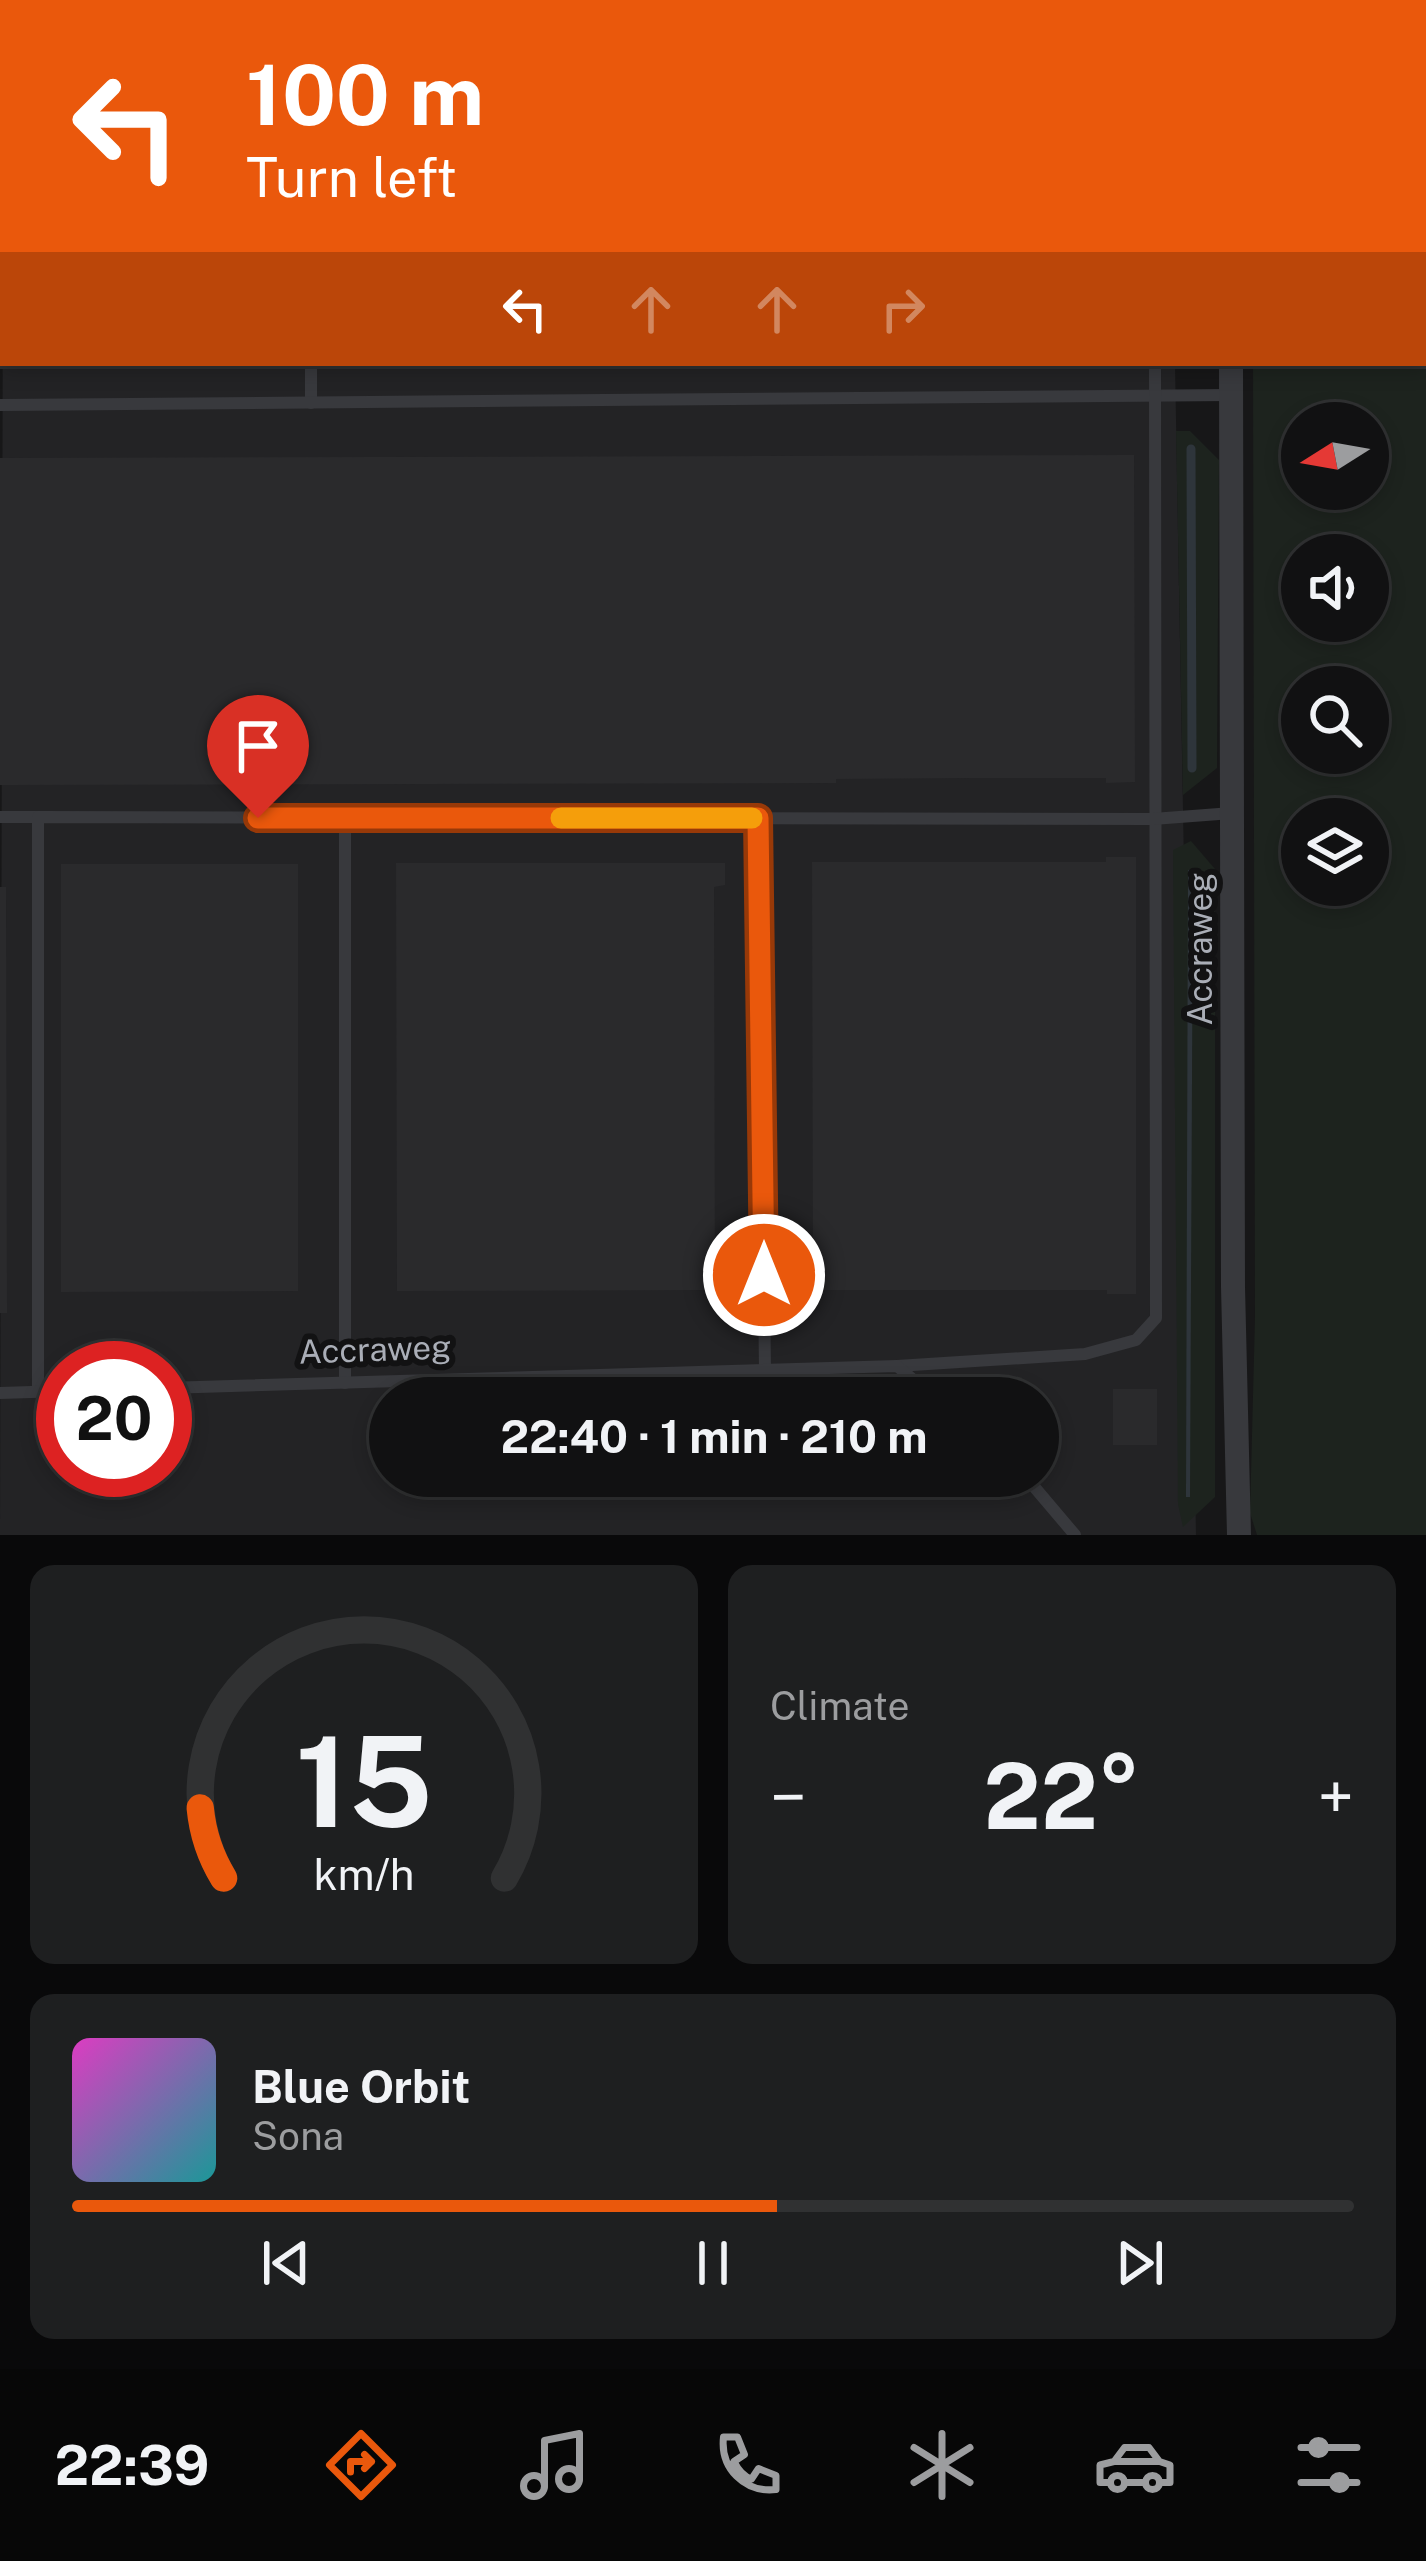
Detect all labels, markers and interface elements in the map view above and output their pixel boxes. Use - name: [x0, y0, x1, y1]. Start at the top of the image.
- text: 100 m: [246, 45, 484, 144]
- icon: left: [48, 48, 204, 204]
- text: Turn left: [246, 146, 457, 209]
- icon: left: [492, 276, 558, 342]
- icon: ahead: [618, 276, 684, 342]
- icon: ahead: [744, 276, 810, 342]
- icon: right: [870, 276, 936, 342]
- north arrow: [1281, 402, 1389, 510]
- map controls: [1281, 402, 1389, 906]
- button: sound: [1281, 534, 1389, 642]
- button: search: [1281, 666, 1389, 774]
- pin: [207, 695, 309, 818]
- icon: arrive: [225, 713, 291, 779]
- button: layers: [1281, 798, 1389, 906]
- street label: Accraweg: [1181, 872, 1219, 1026]
- position arrow: [701, 1212, 827, 1338]
- street label: Accraweg: [298, 1327, 452, 1371]
- speed limit sign: 20: [36, 1341, 192, 1497]
- text: 22:40 · 1 min · 210 m: [500, 1410, 928, 1463]
- text: Climate: [770, 1683, 910, 1729]
- text: 15: [295, 1708, 433, 1855]
- text: 22°: [984, 1743, 1140, 1849]
- text: −: [770, 1758, 807, 1836]
- text: +: [1317, 1758, 1354, 1836]
- text: km/h: [314, 1848, 414, 1899]
- text: Blue Orbit: [252, 2060, 470, 2113]
- text: Sona: [252, 2113, 344, 2159]
- icon: previous: [253, 2230, 319, 2296]
- icon: pause: [680, 2230, 746, 2296]
- icon: next: [1107, 2230, 1173, 2296]
- icon: directions: [319, 2423, 403, 2507]
- icon: music: [513, 2423, 597, 2507]
- icon: phone: [706, 2423, 790, 2507]
- icon: climate: [900, 2423, 984, 2507]
- icon: car: [1093, 2423, 1177, 2507]
- icon: filters: [1287, 2423, 1371, 2507]
- text: 22:39: [55, 2434, 209, 2497]

